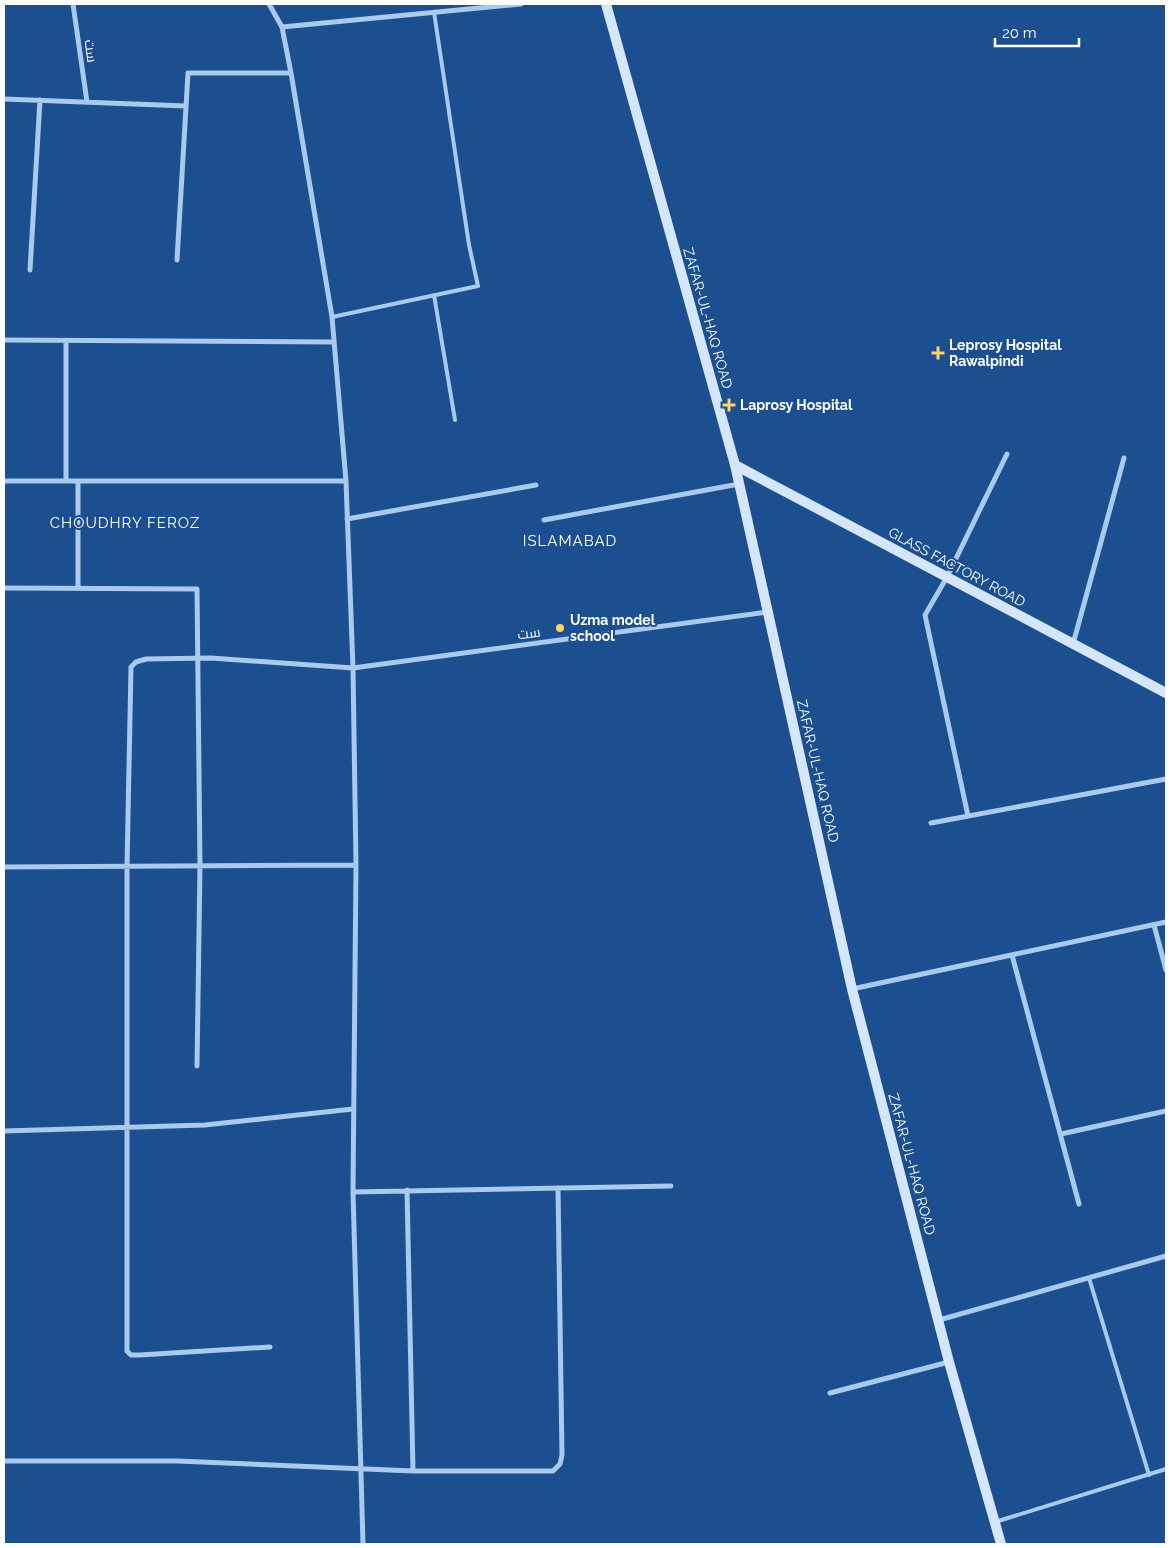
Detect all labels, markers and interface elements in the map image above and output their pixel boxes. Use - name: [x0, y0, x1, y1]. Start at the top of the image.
- scale bar: [995, 15, 1079, 47]
- text: 20 m: [1002, 24, 1037, 42]
- street label: ست: [81, 38, 101, 64]
- street label: ZAFAR-UL-HAQ ROAD: [680, 246, 736, 390]
- place label: Leprosy Hospital Rawalpindi: [949, 337, 1062, 369]
- marker: Leprosy Hospital Rawalpindi: [931, 346, 945, 360]
- place label: Laprosy Hospital: [740, 397, 853, 413]
- marker: Laprosy Hospital: [722, 398, 736, 412]
- district label: CHOUDHRY FEROZ: [50, 514, 200, 532]
- street label: GLASS FACTORY ROAD: [886, 524, 1028, 610]
- district label: ISLAMABAD: [523, 532, 617, 550]
- place label: Uzma model school: [570, 612, 656, 644]
- marker: Uzma model school: [554, 622, 566, 634]
- street label: ست: [516, 623, 542, 643]
- street label: ZAFAR-UL-HAQ ROAD: [794, 698, 842, 844]
- street label: ZAFAR-UL-HAQ ROAD: [885, 1091, 939, 1237]

